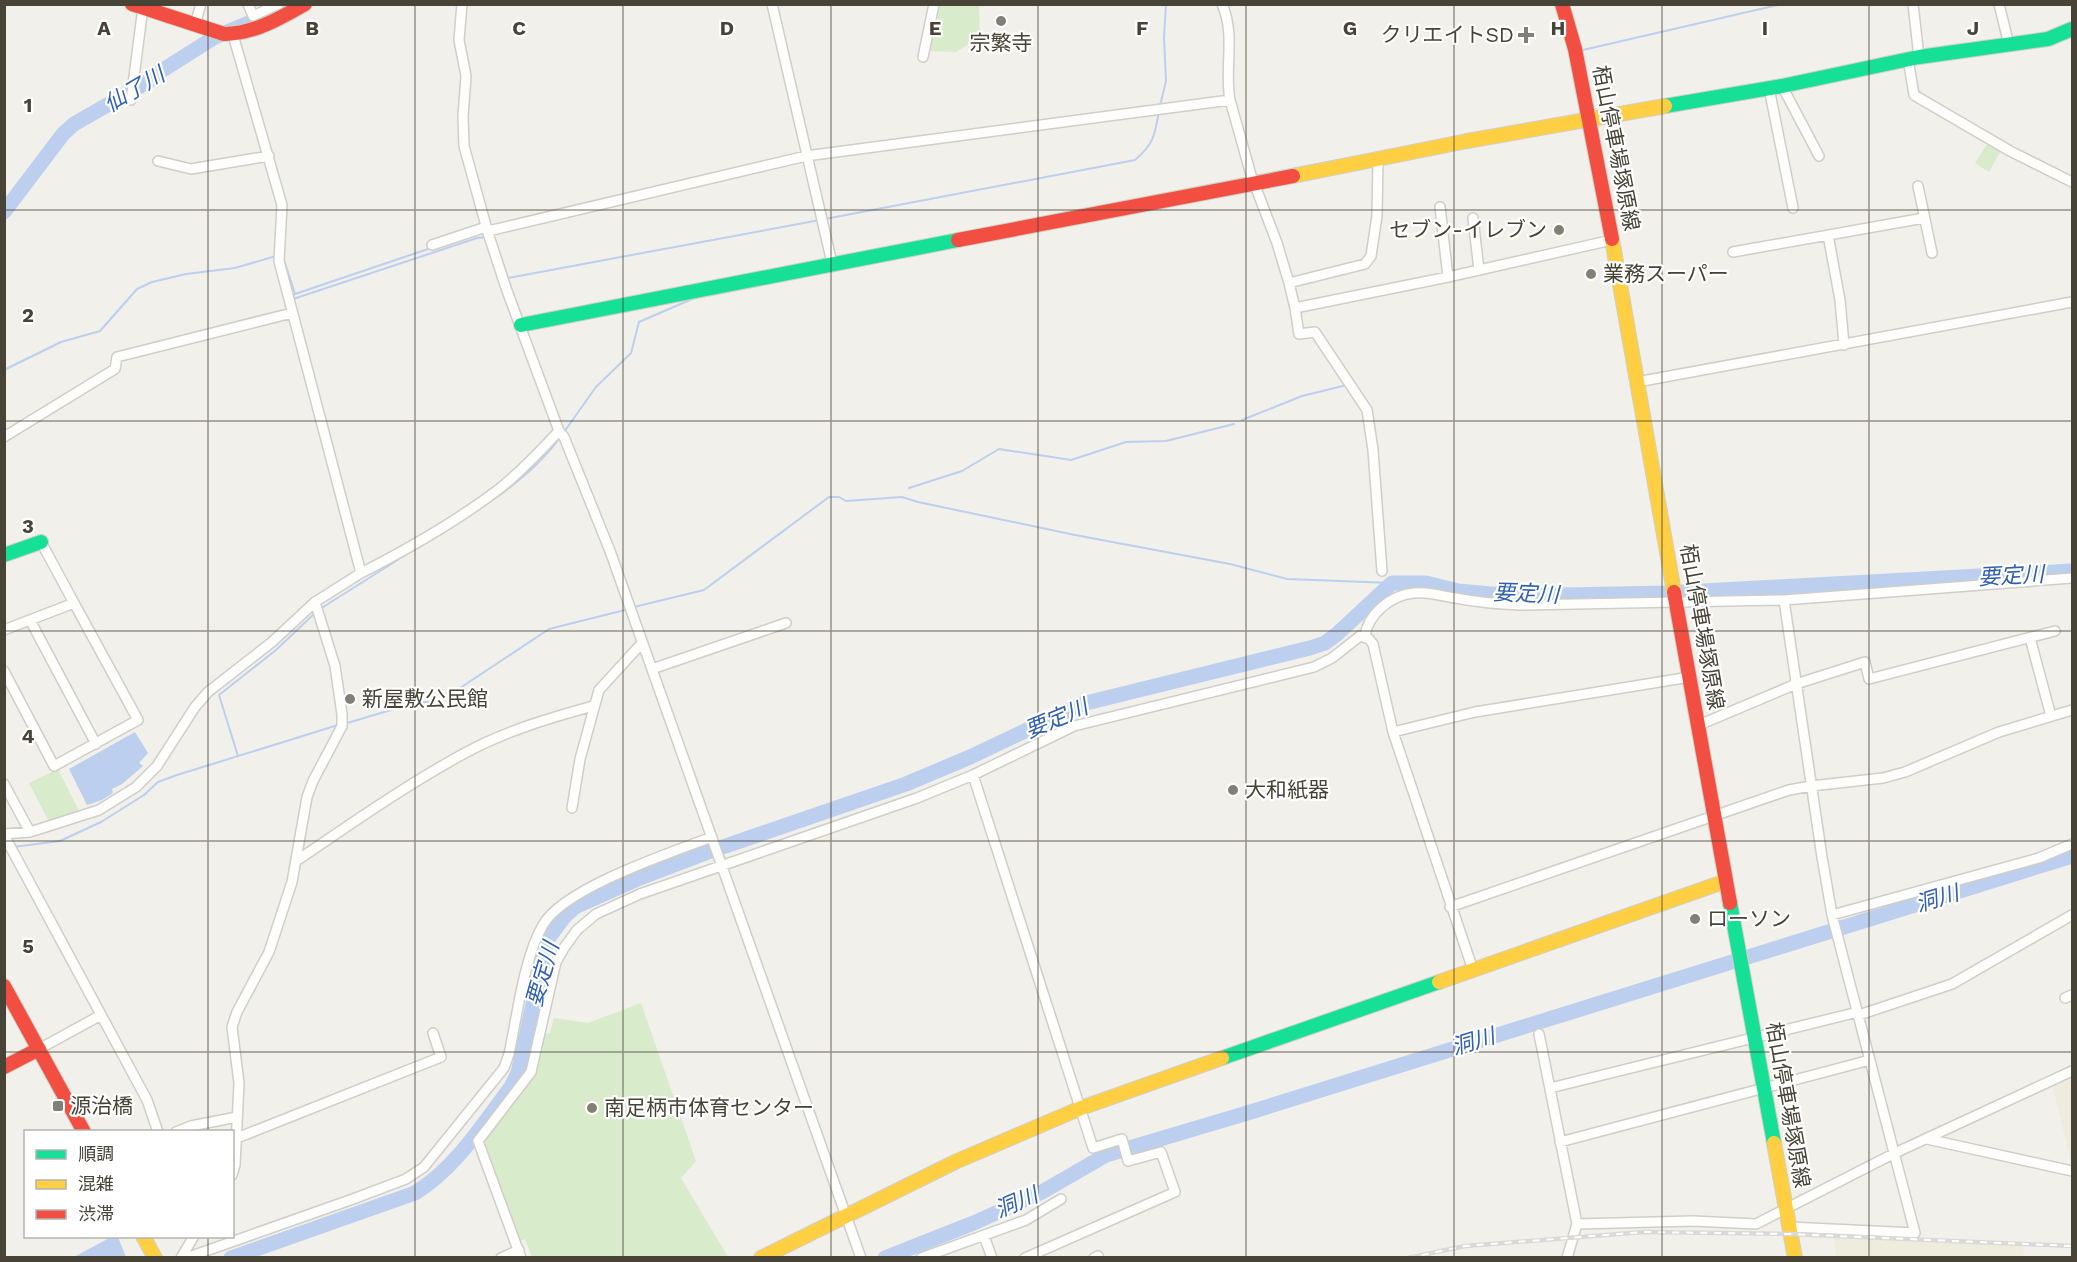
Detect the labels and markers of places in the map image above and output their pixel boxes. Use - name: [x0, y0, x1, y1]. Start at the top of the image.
- marker: 宗繁寺: [994, 14, 1008, 28]
- place label: クリエイトSD: [1380, 22, 1514, 47]
- marker: クリエイトSD: [1519, 28, 1533, 42]
- place label: 宗繁寺: [970, 30, 1033, 55]
- place label: セブン-イレブン: [1389, 217, 1547, 242]
- marker: セブン-イレブン: [1552, 223, 1566, 237]
- place label: 業務スーパー: [1603, 261, 1729, 286]
- marker: 業務スーパー: [1584, 267, 1598, 281]
- place label: 新屋敷公民館: [362, 686, 488, 711]
- marker: 新屋敷公民館: [343, 692, 357, 706]
- place label: 大和紙器: [1245, 777, 1329, 802]
- marker: 大和紙器: [1226, 783, 1240, 797]
- place label: ローソン: [1707, 906, 1791, 931]
- marker: ローソン: [1688, 912, 1702, 926]
- place label: 源治橋: [70, 1093, 133, 1118]
- place label: 南足柄市体育センター: [604, 1095, 814, 1120]
- marker: 源治橋: [51, 1099, 65, 1113]
- marker: 南足柄市体育センター: [585, 1101, 599, 1115]

